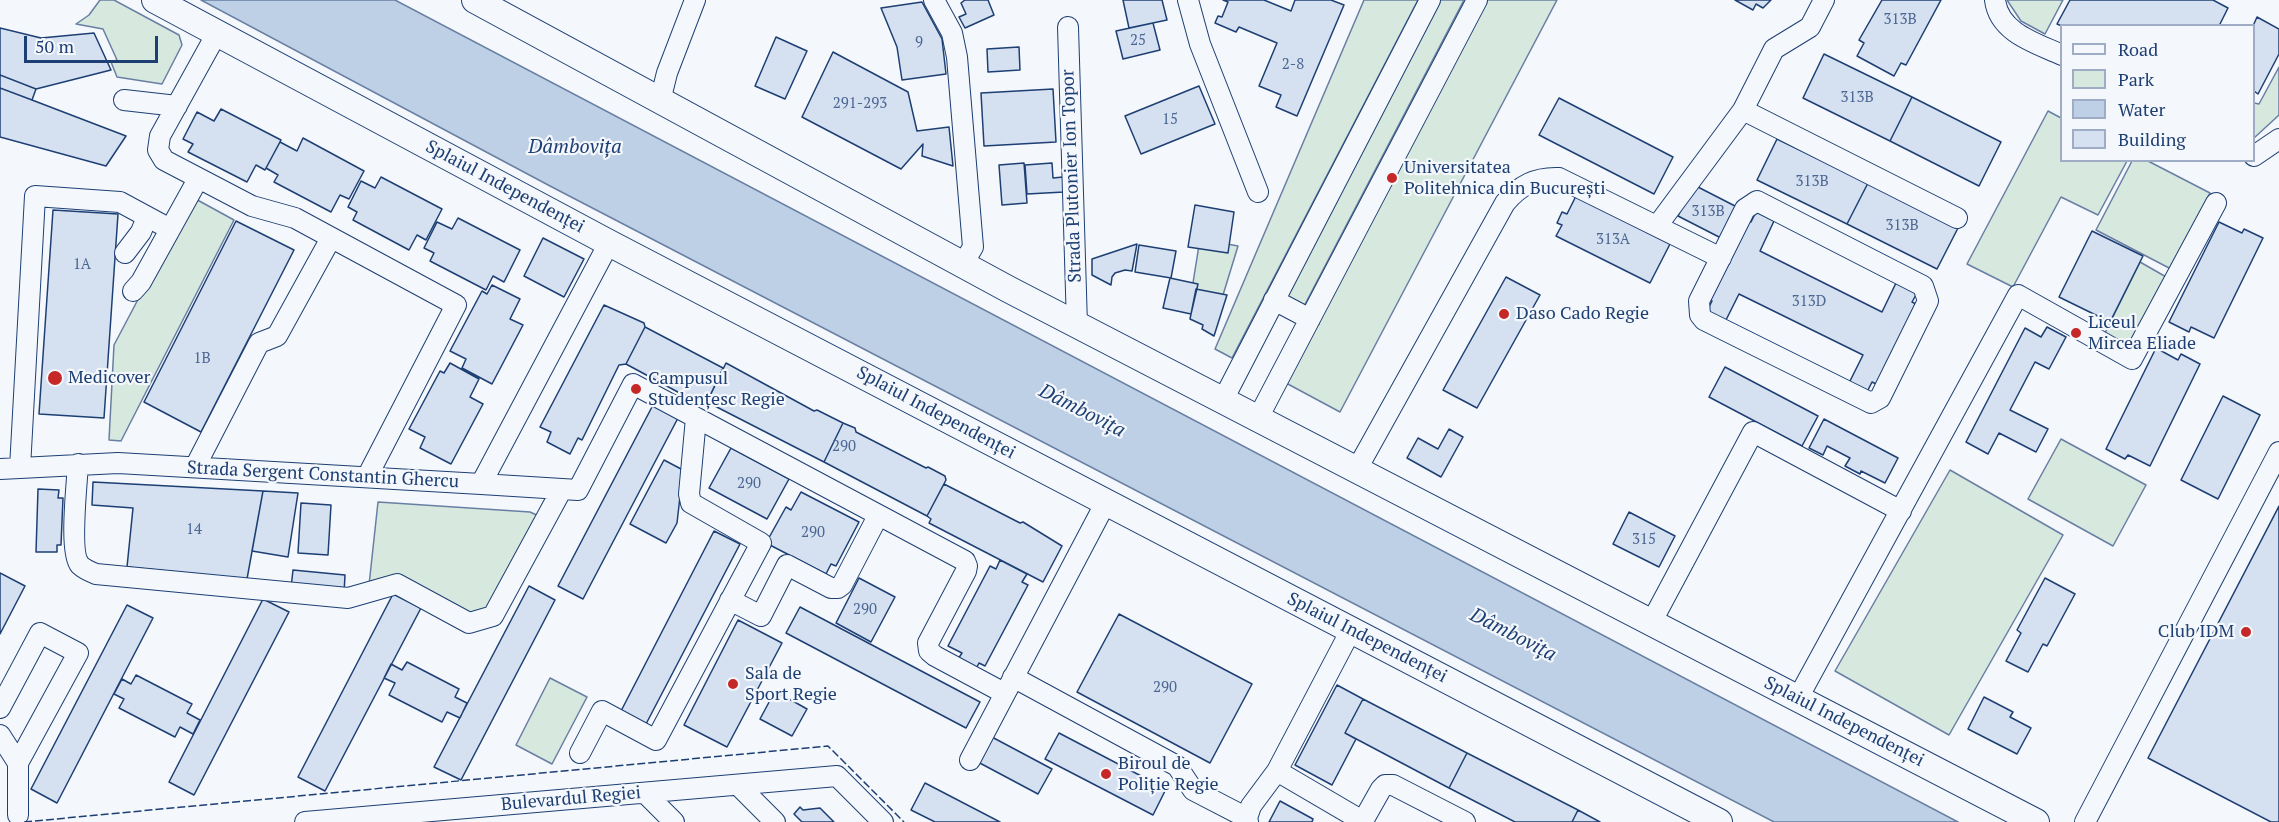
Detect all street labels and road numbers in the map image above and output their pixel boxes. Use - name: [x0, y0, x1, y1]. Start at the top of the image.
- street label: Strada Plutonier Ion Topor: [1057, 69, 1087, 283]
- street label: Splaiul Independenței: [422, 136, 588, 238]
- street label: Splaiul Independenței: [853, 362, 1019, 464]
- street label: Strada Sergent Constantin Ghercu: [186, 457, 460, 493]
- street label: Splaiul Independenței: [1283, 588, 1451, 688]
- street label: Splaiul Independenței: [1760, 672, 1928, 772]
- street label: Bulevardul Regiei: [500, 782, 642, 816]

